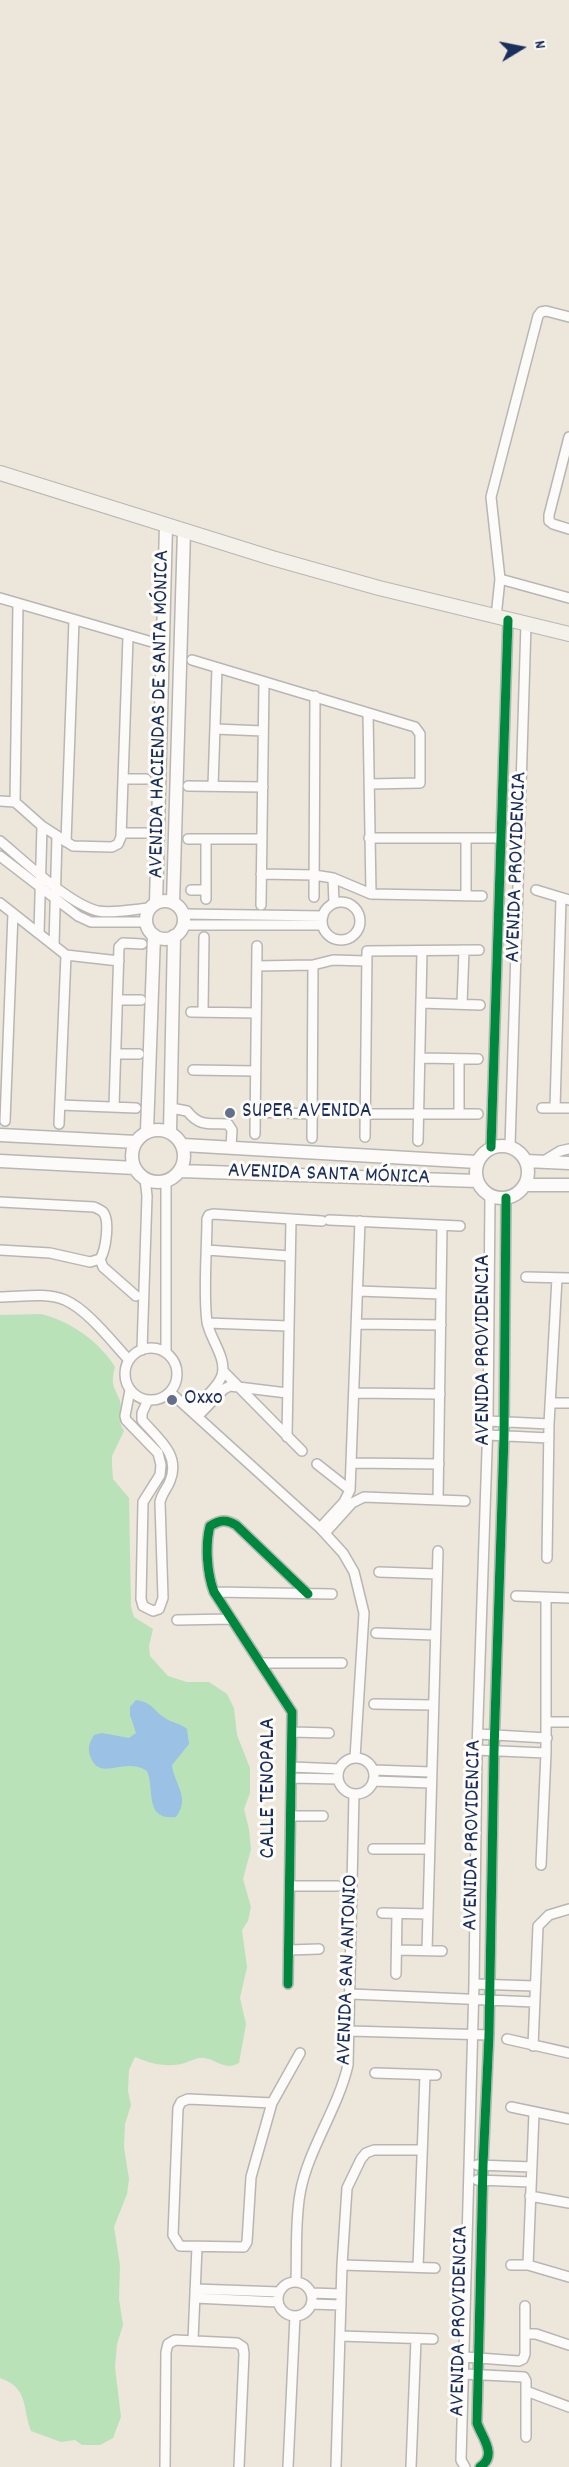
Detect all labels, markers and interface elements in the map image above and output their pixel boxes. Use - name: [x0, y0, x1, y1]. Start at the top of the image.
- north arrow: [491, 18, 551, 78]
- text: N: [527, 39, 551, 51]
- street label: AVENIDA HACIENDAS DE SANTA MÓNICA: [145, 549, 177, 879]
- street label: AVENIDA PROVIDENCIA: [501, 771, 535, 963]
- place label: SUPER AVENIDA: [242, 1100, 372, 1126]
- marker: SUPER AVENIDA: [223, 1106, 237, 1120]
- street label: AVENIDA SANTA MÓNICA: [227, 1159, 431, 1193]
- street label: AVENIDA PROVIDENCIA: [472, 1254, 498, 1446]
- place label: Oxxo: [184, 1387, 223, 1413]
- marker: Oxxo: [165, 1393, 179, 1407]
- street label: CALLE TENOPALA: [257, 1717, 283, 1859]
- street label: AVENIDA PROVIDENCIA: [459, 1739, 489, 1931]
- street label: AVENIDA SAN ANTONIO: [332, 1874, 366, 2066]
- street label: AVENIDA PROVIDENCIA: [446, 2225, 476, 2417]

